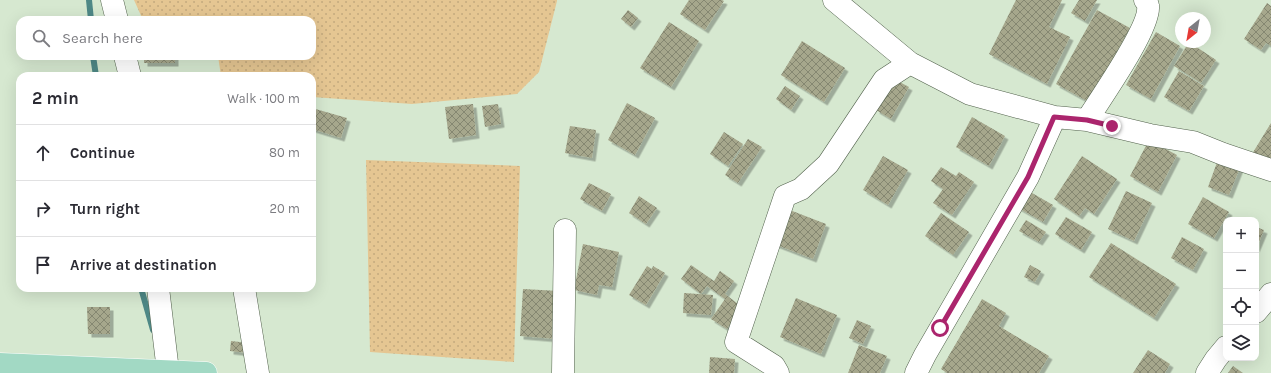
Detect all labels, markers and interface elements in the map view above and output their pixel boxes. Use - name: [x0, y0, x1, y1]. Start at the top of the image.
- north arrow: [1175, 12, 1211, 48]
- search box: [16, 16, 316, 60]
- icon: search: [30, 27, 52, 49]
- text: Search here: [62, 29, 143, 47]
- text: 2 min: [32, 88, 79, 108]
- text: Walk · 100 m: [227, 91, 300, 106]
- route end: [1103, 117, 1121, 135]
- icon: ahead: [32, 142, 54, 164]
- text: Continue: [70, 144, 135, 162]
- text: 80 m: [269, 145, 300, 160]
- icon: right: [32, 198, 54, 220]
- text: Turn right: [70, 200, 140, 218]
- text: 20 m: [270, 201, 300, 216]
- map controls: [1223, 217, 1259, 361]
- button: +: [1223, 217, 1259, 253]
- button: −: [1223, 253, 1259, 289]
- icon: arrive: [32, 254, 54, 276]
- text: Arrive at destination: [70, 256, 217, 274]
- button: locate: [1223, 289, 1259, 325]
- route start: [931, 319, 949, 337]
- button: layers: [1223, 325, 1259, 361]

